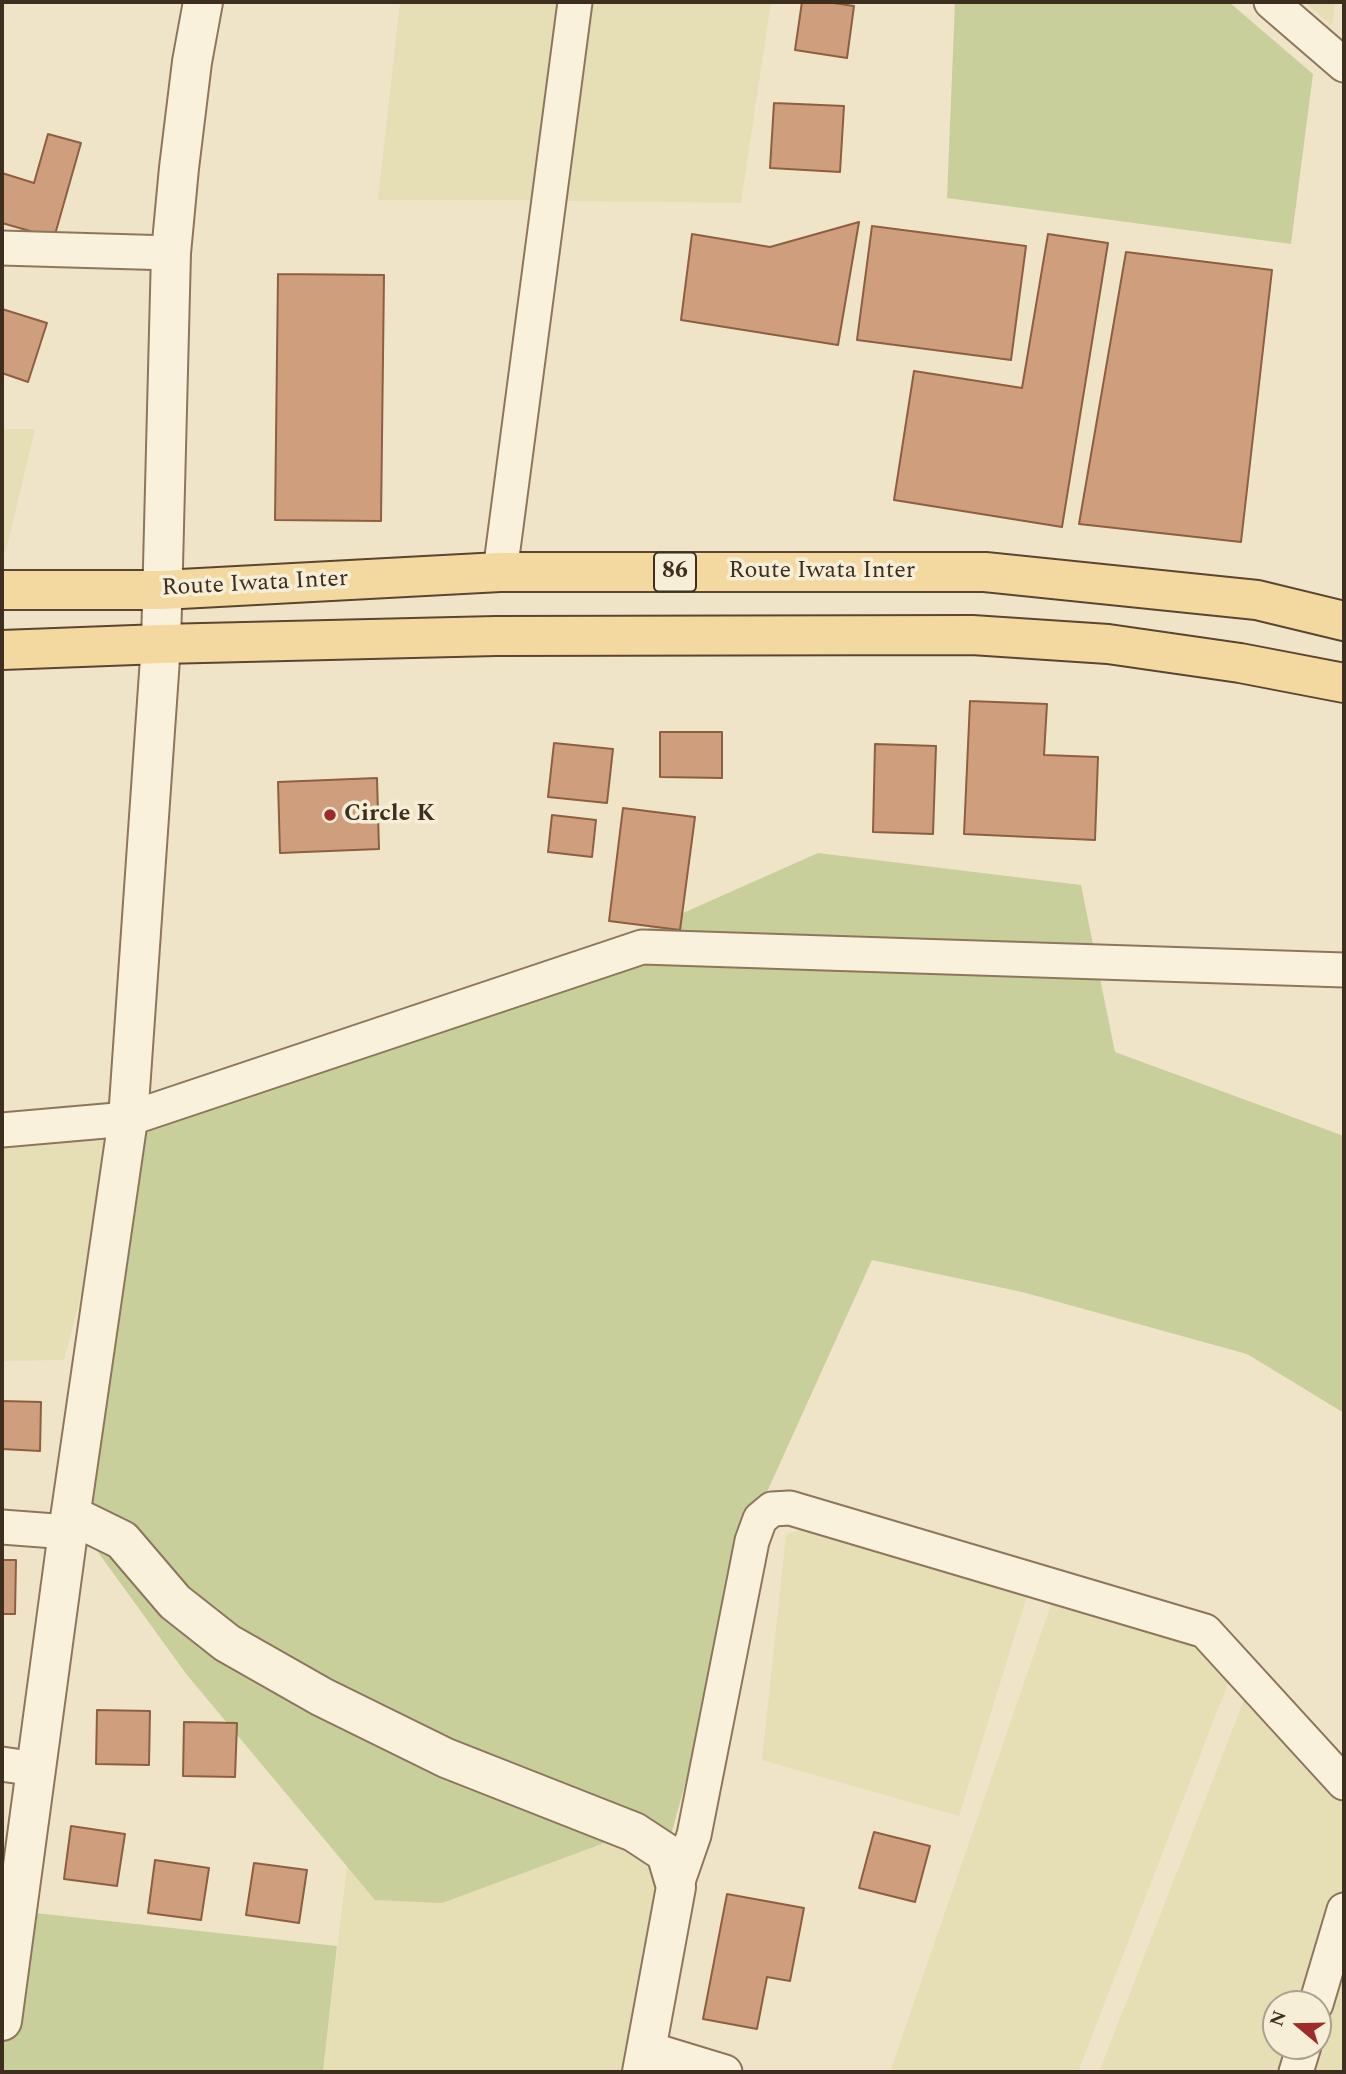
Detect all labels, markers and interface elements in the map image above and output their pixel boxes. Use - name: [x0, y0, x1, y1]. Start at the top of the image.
- road number: 86: [654, 552, 696, 592]
- street label: Route Iwata Inter: [729, 558, 915, 586]
- street label: Route Iwata Inter: [161, 566, 349, 604]
- place label: Circle K: [344, 801, 435, 829]
- marker: Circle K: [322, 807, 338, 823]
- north arrow: [1262, 1990, 1332, 2060]
- text: N: [1262, 2007, 1295, 2031]

